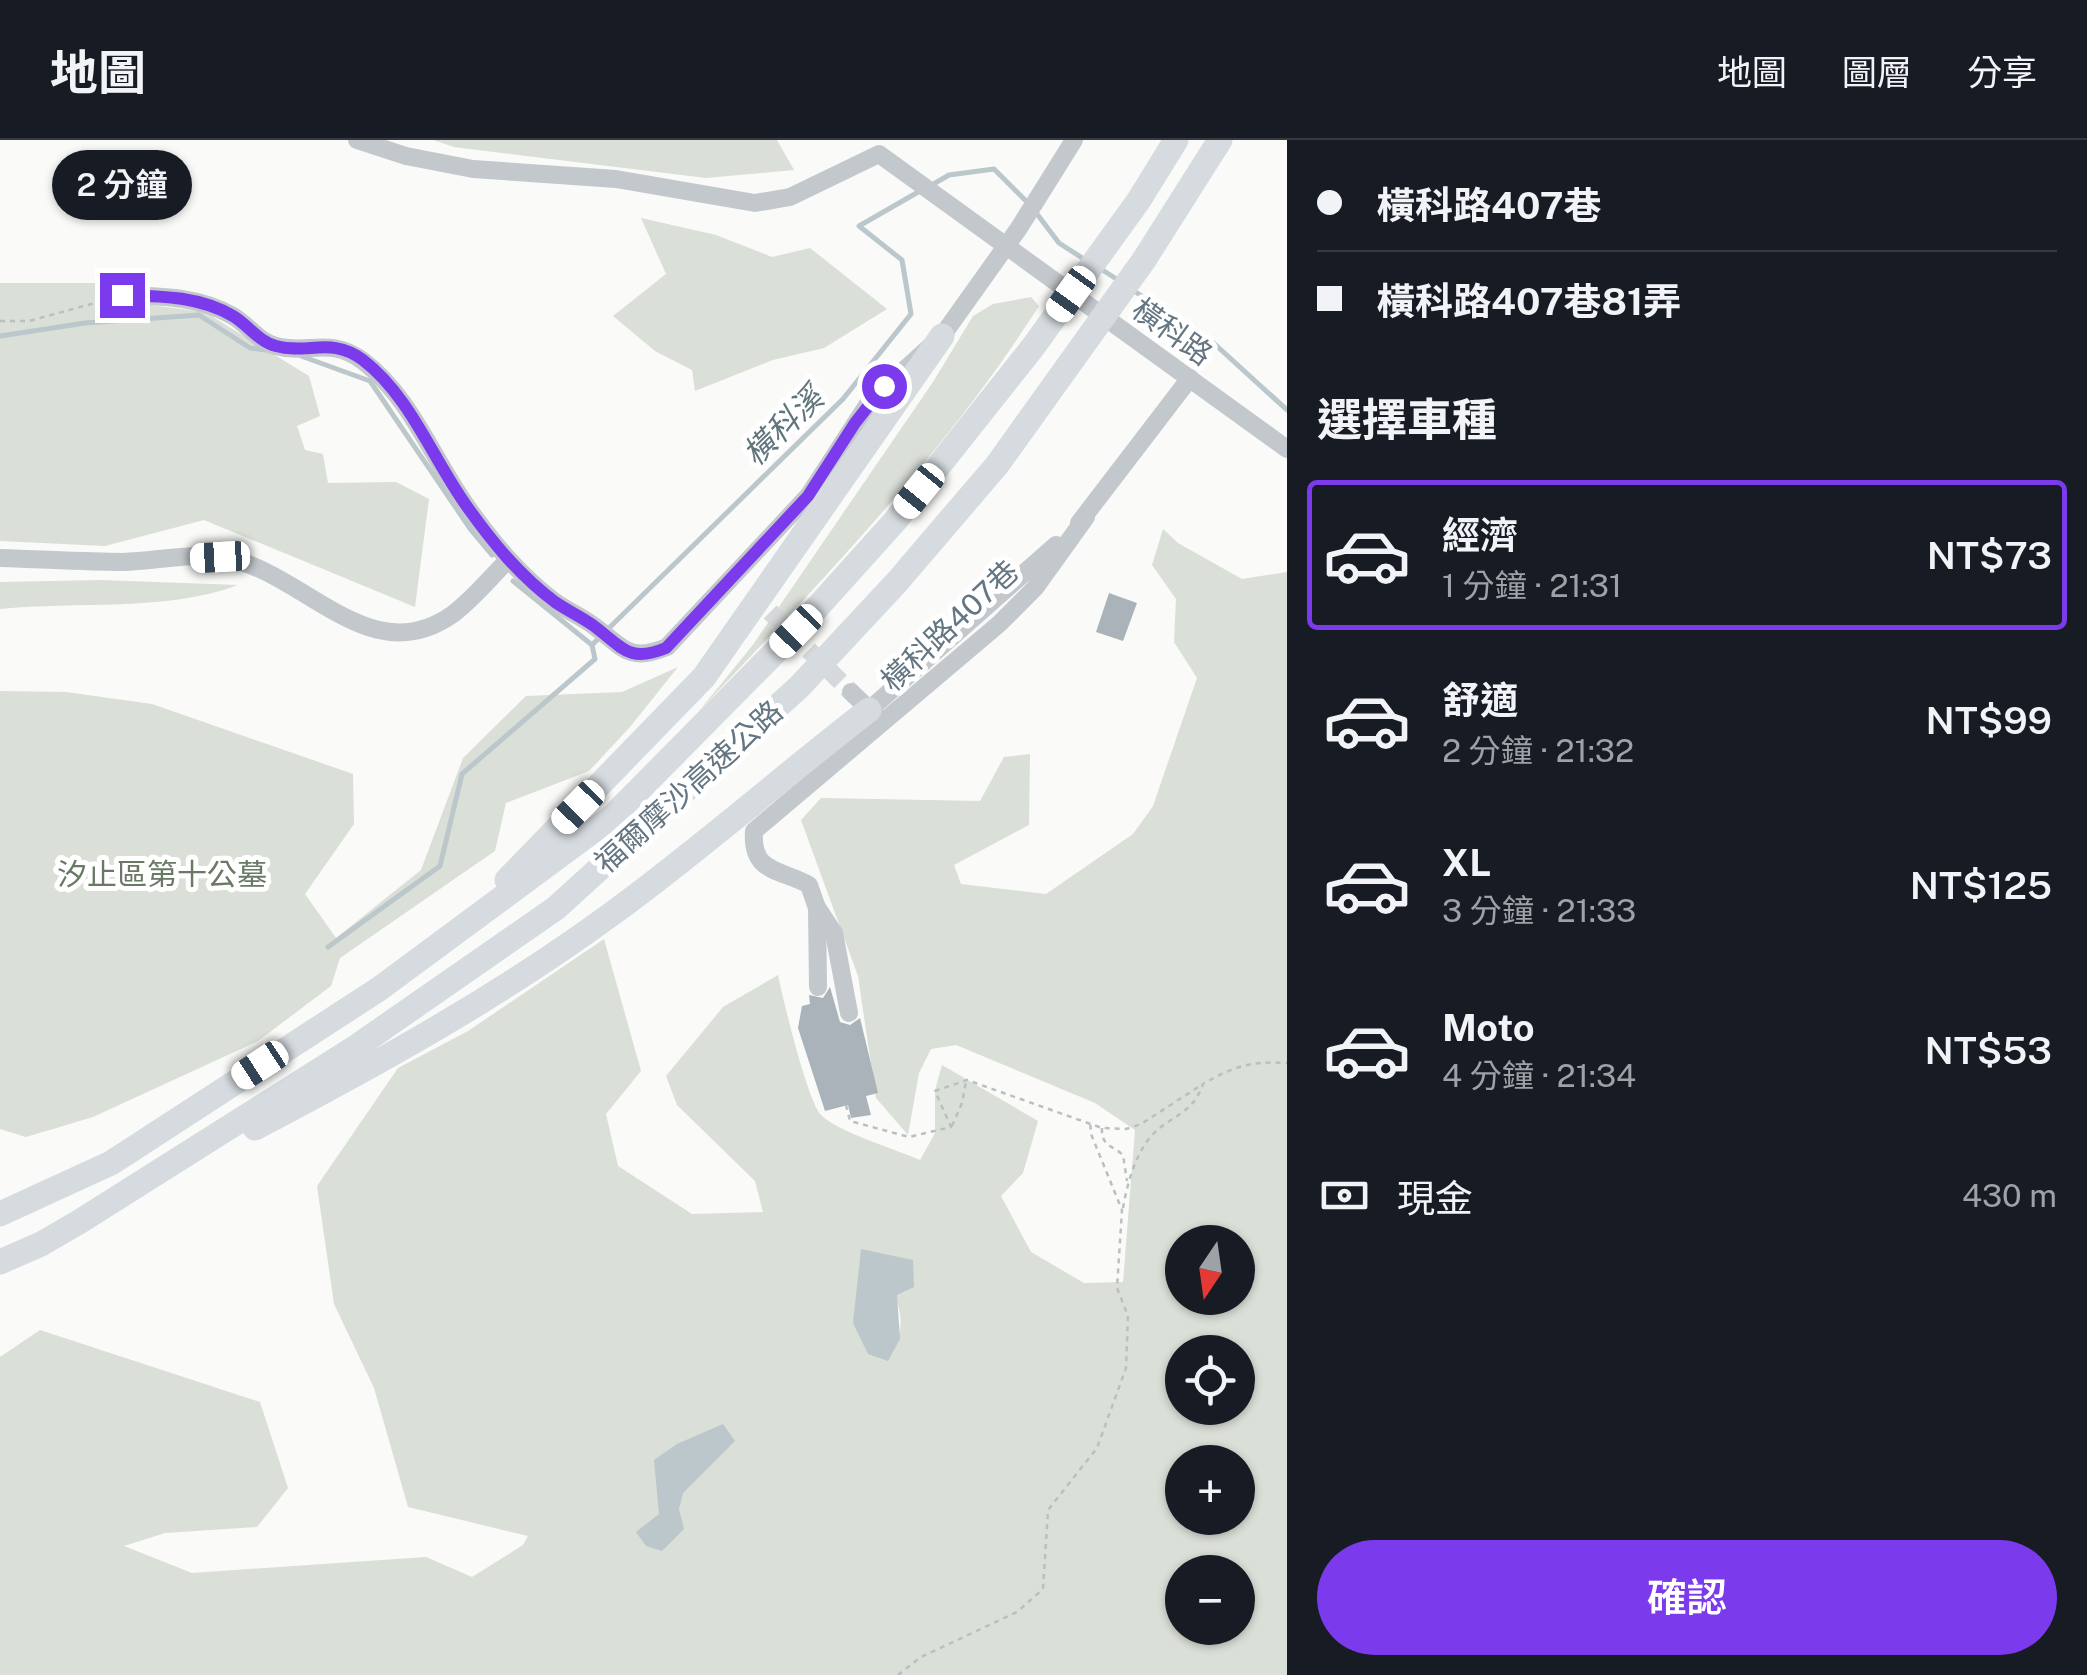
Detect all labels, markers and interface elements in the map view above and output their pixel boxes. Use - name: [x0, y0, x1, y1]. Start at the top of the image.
- text: 地圖: [50, 44, 146, 101]
- text: 地圖: [1717, 52, 1787, 93]
- text: 圖層: [1842, 52, 1912, 93]
- text: 分享: [1967, 52, 2037, 93]
- callout: 2 分鐘: [52, 150, 192, 220]
- text: 2 分鐘: [76, 166, 168, 203]
- text: 橫科路407巷: [1377, 183, 1602, 228]
- car: [1041, 261, 1101, 327]
- route end: [100, 273, 145, 318]
- text: 橫科路407巷81弄: [1377, 279, 1681, 324]
- street label: 橫科路: [1126, 290, 1220, 372]
- route start: [862, 364, 907, 409]
- water label: 橫科溪: [735, 376, 833, 472]
- text: 選擇車種: [1317, 393, 1497, 446]
- car: [888, 458, 950, 524]
- icon: car: [1322, 510, 1412, 600]
- text: 經濟: [1442, 513, 1518, 558]
- text: NT$73: [1927, 533, 2052, 578]
- car: [189, 540, 251, 574]
- street label: 橫科路407巷: [873, 553, 1025, 698]
- text: 1 分鐘 · 21:31: [1442, 567, 1622, 604]
- car: [764, 599, 828, 663]
- icon: car: [1322, 675, 1412, 765]
- text: 舒適: [1442, 678, 1518, 723]
- street label: 福爾摩沙高速公路: [587, 693, 790, 880]
- text: NT$99: [1926, 698, 2052, 743]
- text: 2 分鐘 · 21:32: [1442, 732, 1634, 769]
- car: [546, 775, 610, 839]
- icon: car: [1322, 840, 1412, 930]
- text: XL: [1442, 840, 1491, 885]
- park label: 汐止區第十公墓: [57, 856, 267, 892]
- text: NT$125: [1910, 863, 2052, 908]
- text: 3 分鐘 · 21:33: [1442, 892, 1636, 929]
- icon: car: [1322, 1005, 1412, 1095]
- text: Moto: [1442, 1005, 1535, 1050]
- text: NT$53: [1925, 1028, 2052, 1073]
- car: [227, 1036, 293, 1094]
- text: 4 分鐘 · 21:34: [1442, 1057, 1636, 1094]
- icon: cash: [1317, 1168, 1372, 1223]
- text: 現金: [1397, 1176, 1473, 1221]
- text: 430 m: [1962, 1177, 2057, 1214]
- north arrow: [1165, 1225, 1255, 1315]
- map controls: [1165, 1225, 1255, 1645]
- button: locate: [1165, 1335, 1255, 1425]
- button: +: [1165, 1445, 1255, 1535]
- button: 確認: [1317, 1540, 2057, 1655]
- button: −: [1165, 1555, 1255, 1645]

